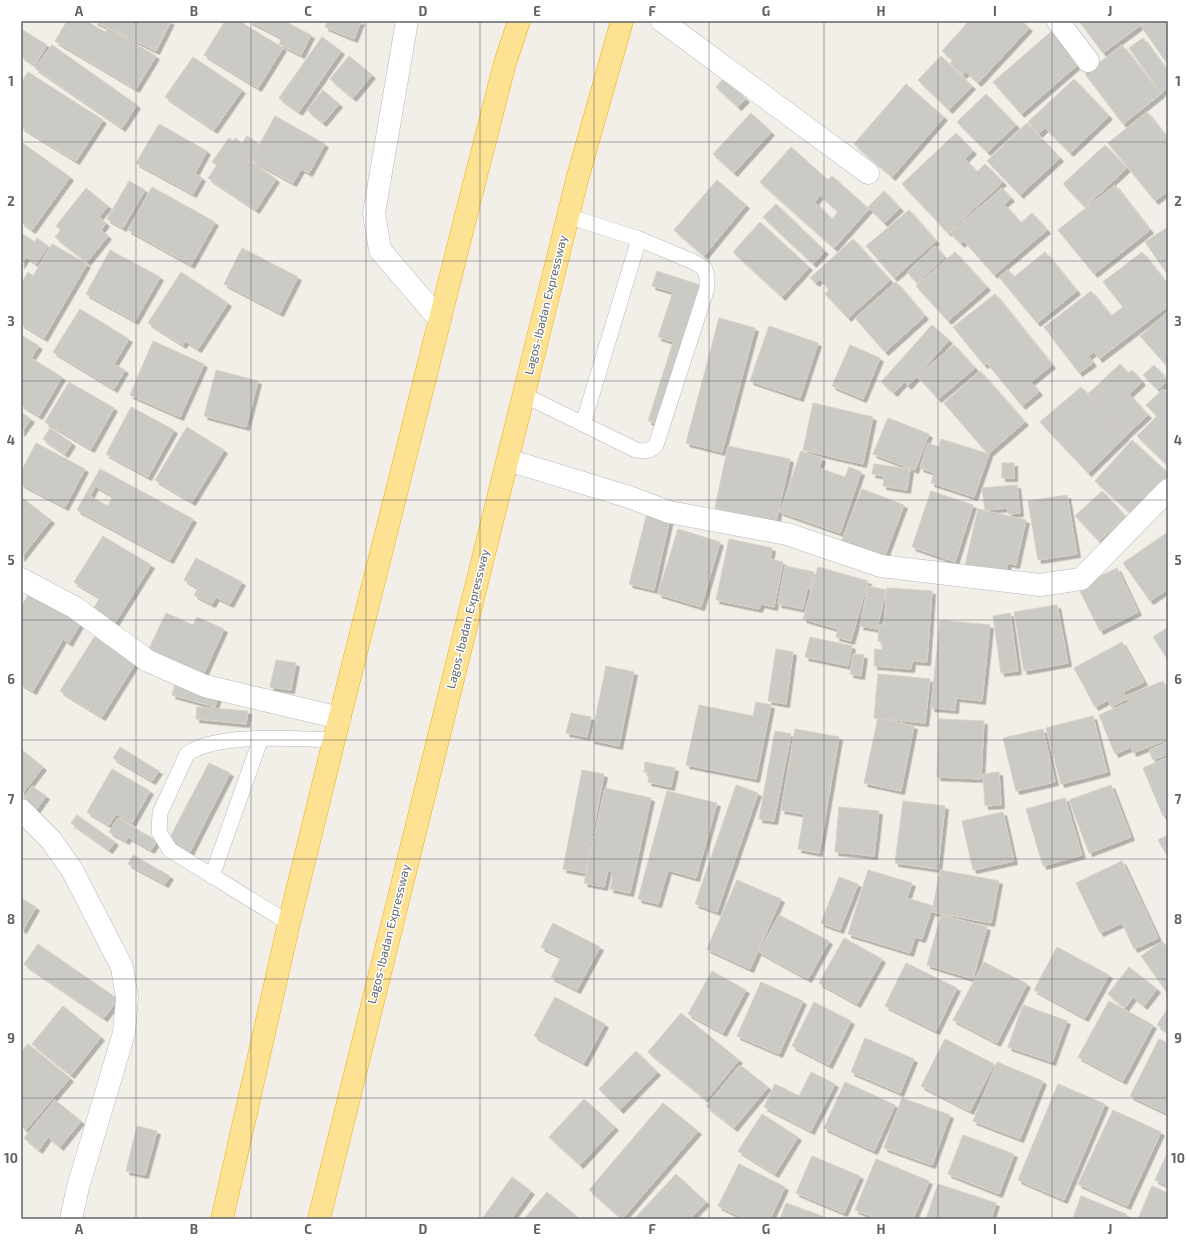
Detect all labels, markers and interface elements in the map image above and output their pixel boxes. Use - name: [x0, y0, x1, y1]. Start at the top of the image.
- text: A: [75, 3, 84, 19]
- text: B: [190, 3, 198, 19]
- text: C: [304, 3, 312, 19]
- text: D: [419, 3, 428, 19]
- text: E: [533, 3, 541, 19]
- text: F: [648, 3, 656, 19]
- text: G: [762, 3, 770, 19]
- text: H: [877, 3, 886, 19]
- text: I: [993, 3, 997, 19]
- text: J: [1108, 3, 1112, 19]
- text: 1: [8, 73, 14, 89]
- text: 1: [1175, 73, 1181, 89]
- text: 2: [7, 193, 15, 209]
- text: 2: [1174, 193, 1182, 209]
- street label: Lagos-Ibadan Expressway: [521, 233, 569, 376]
- text: 3: [7, 313, 15, 329]
- text: 3: [1174, 313, 1182, 329]
- text: 4: [7, 432, 15, 448]
- text: 4: [1174, 432, 1182, 448]
- street label: Lagos-Ibadan Expressway: [443, 547, 491, 690]
- text: 5: [7, 552, 15, 568]
- text: 5: [1174, 552, 1182, 568]
- text: 6: [7, 671, 15, 687]
- text: 6: [1174, 671, 1182, 687]
- text: 7: [8, 791, 15, 807]
- text: 7: [1175, 791, 1182, 807]
- street label: Lagos-Ibadan Expressway: [364, 862, 412, 1005]
- text: 8: [7, 911, 15, 927]
- text: 8: [1174, 911, 1182, 927]
- text: 9: [7, 1030, 15, 1046]
- text: 9: [1174, 1030, 1182, 1046]
- text: 10: [4, 1150, 18, 1166]
- text: 10: [1171, 1150, 1185, 1166]
- text: A: [75, 1221, 84, 1237]
- text: B: [190, 1221, 198, 1237]
- text: C: [304, 1221, 312, 1237]
- text: D: [419, 1221, 428, 1237]
- text: E: [533, 1221, 541, 1237]
- text: F: [648, 1221, 656, 1237]
- text: G: [762, 1221, 770, 1237]
- text: H: [877, 1221, 886, 1237]
- text: I: [993, 1221, 997, 1237]
- text: J: [1108, 1221, 1112, 1237]

